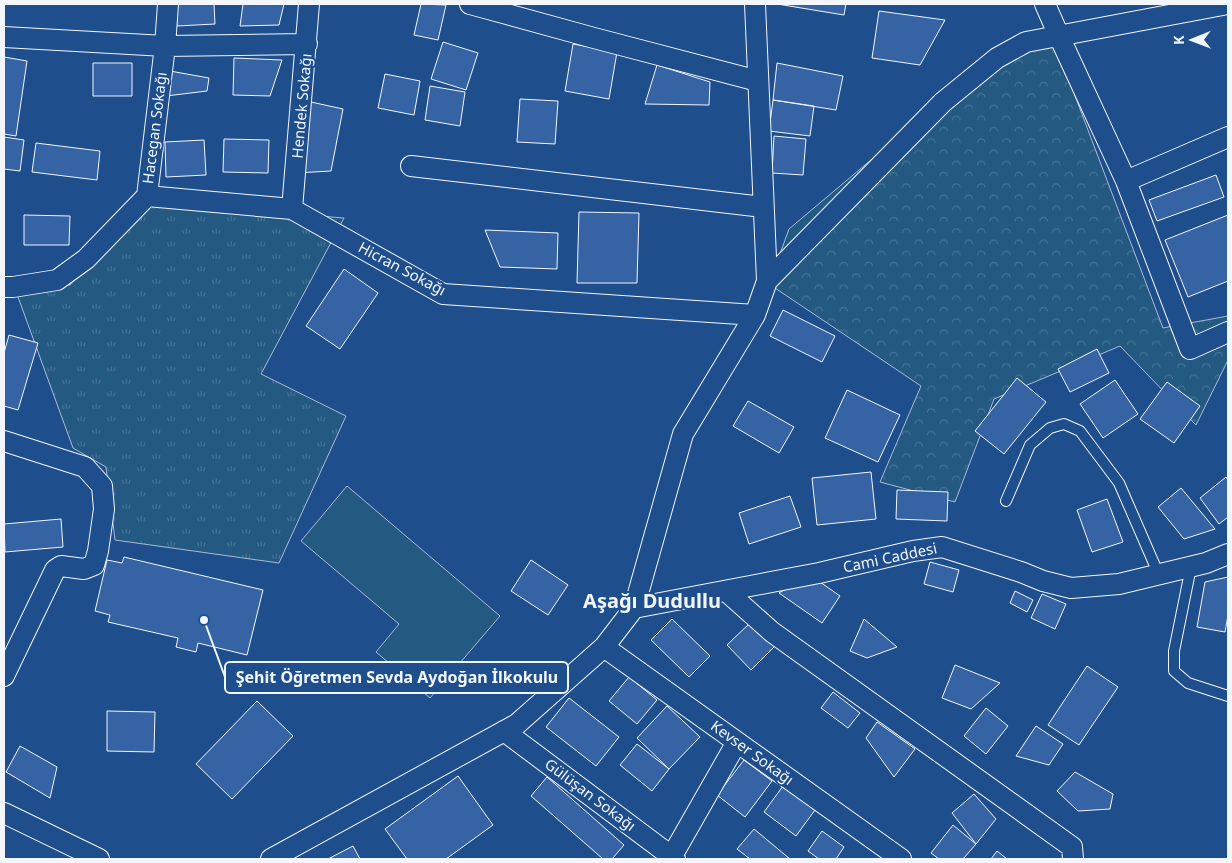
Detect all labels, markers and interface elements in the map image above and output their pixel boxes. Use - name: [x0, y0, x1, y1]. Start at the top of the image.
- north arrow: [1167, 15, 1217, 65]
- text: K: [1169, 35, 1188, 45]
- street label: Hendek Sokağı: [286, 53, 316, 159]
- street label: Hacegan Sokağı: [137, 71, 171, 185]
- street label: Hicran Sokağı: [355, 237, 450, 300]
- street label: Cami Caddesi: [841, 537, 939, 577]
- district label: Aşağı Dudullu: [583, 587, 721, 614]
- callout: Şehit Öğretmen Sevda Aydoğan İlkokulu: [225, 662, 568, 693]
- text: Şehit Öğretmen Sevda Aydoğan İlkokulu: [236, 666, 558, 688]
- street label: Kevser Sokağı: [707, 715, 798, 789]
- street label: Gülüşan Sokağı: [541, 753, 640, 835]

